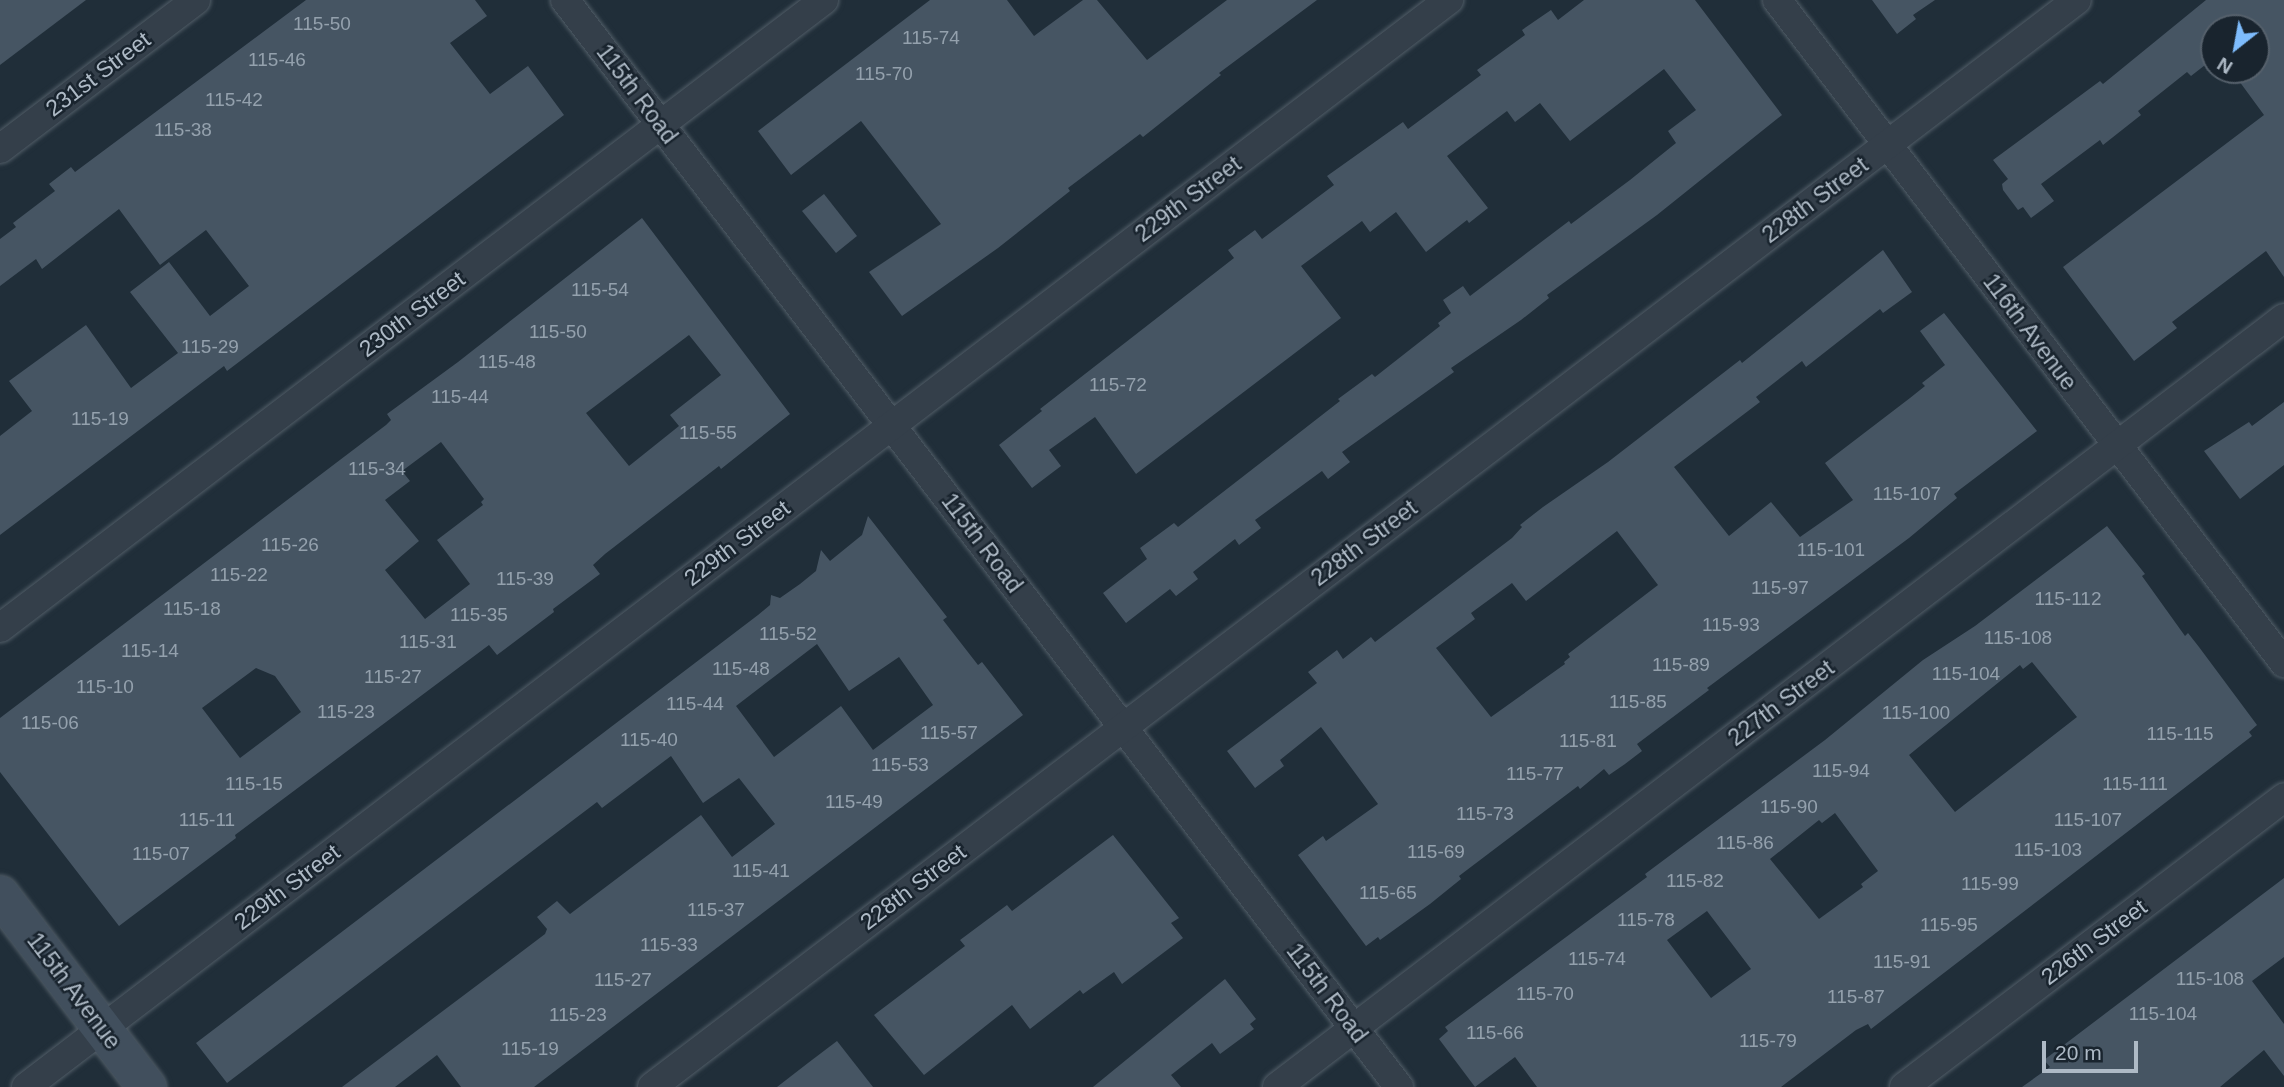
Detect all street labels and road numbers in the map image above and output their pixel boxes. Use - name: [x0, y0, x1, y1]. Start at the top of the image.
- street label: 231st Street: [40, 26, 156, 122]
- street label: 115th Road: [591, 39, 683, 149]
- street label: 229th Street: [1130, 150, 1246, 248]
- street label: 228th Street: [1757, 151, 1873, 249]
- street label: 230th Street: [354, 265, 470, 363]
- street label: 116th Avenue: [1977, 268, 2083, 396]
- street label: 115th Road: [936, 488, 1028, 598]
- street label: 229th Street: [679, 494, 795, 592]
- street label: 228th Street: [1306, 494, 1422, 592]
- street label: 227th Street: [1723, 654, 1839, 752]
- street label: 229th Street: [229, 838, 345, 936]
- street label: 228th Street: [855, 838, 971, 936]
- street label: 226th Street: [2036, 893, 2152, 991]
- street label: 115th Avenue: [21, 927, 127, 1055]
- street label: 115th Road: [1281, 938, 1373, 1048]

